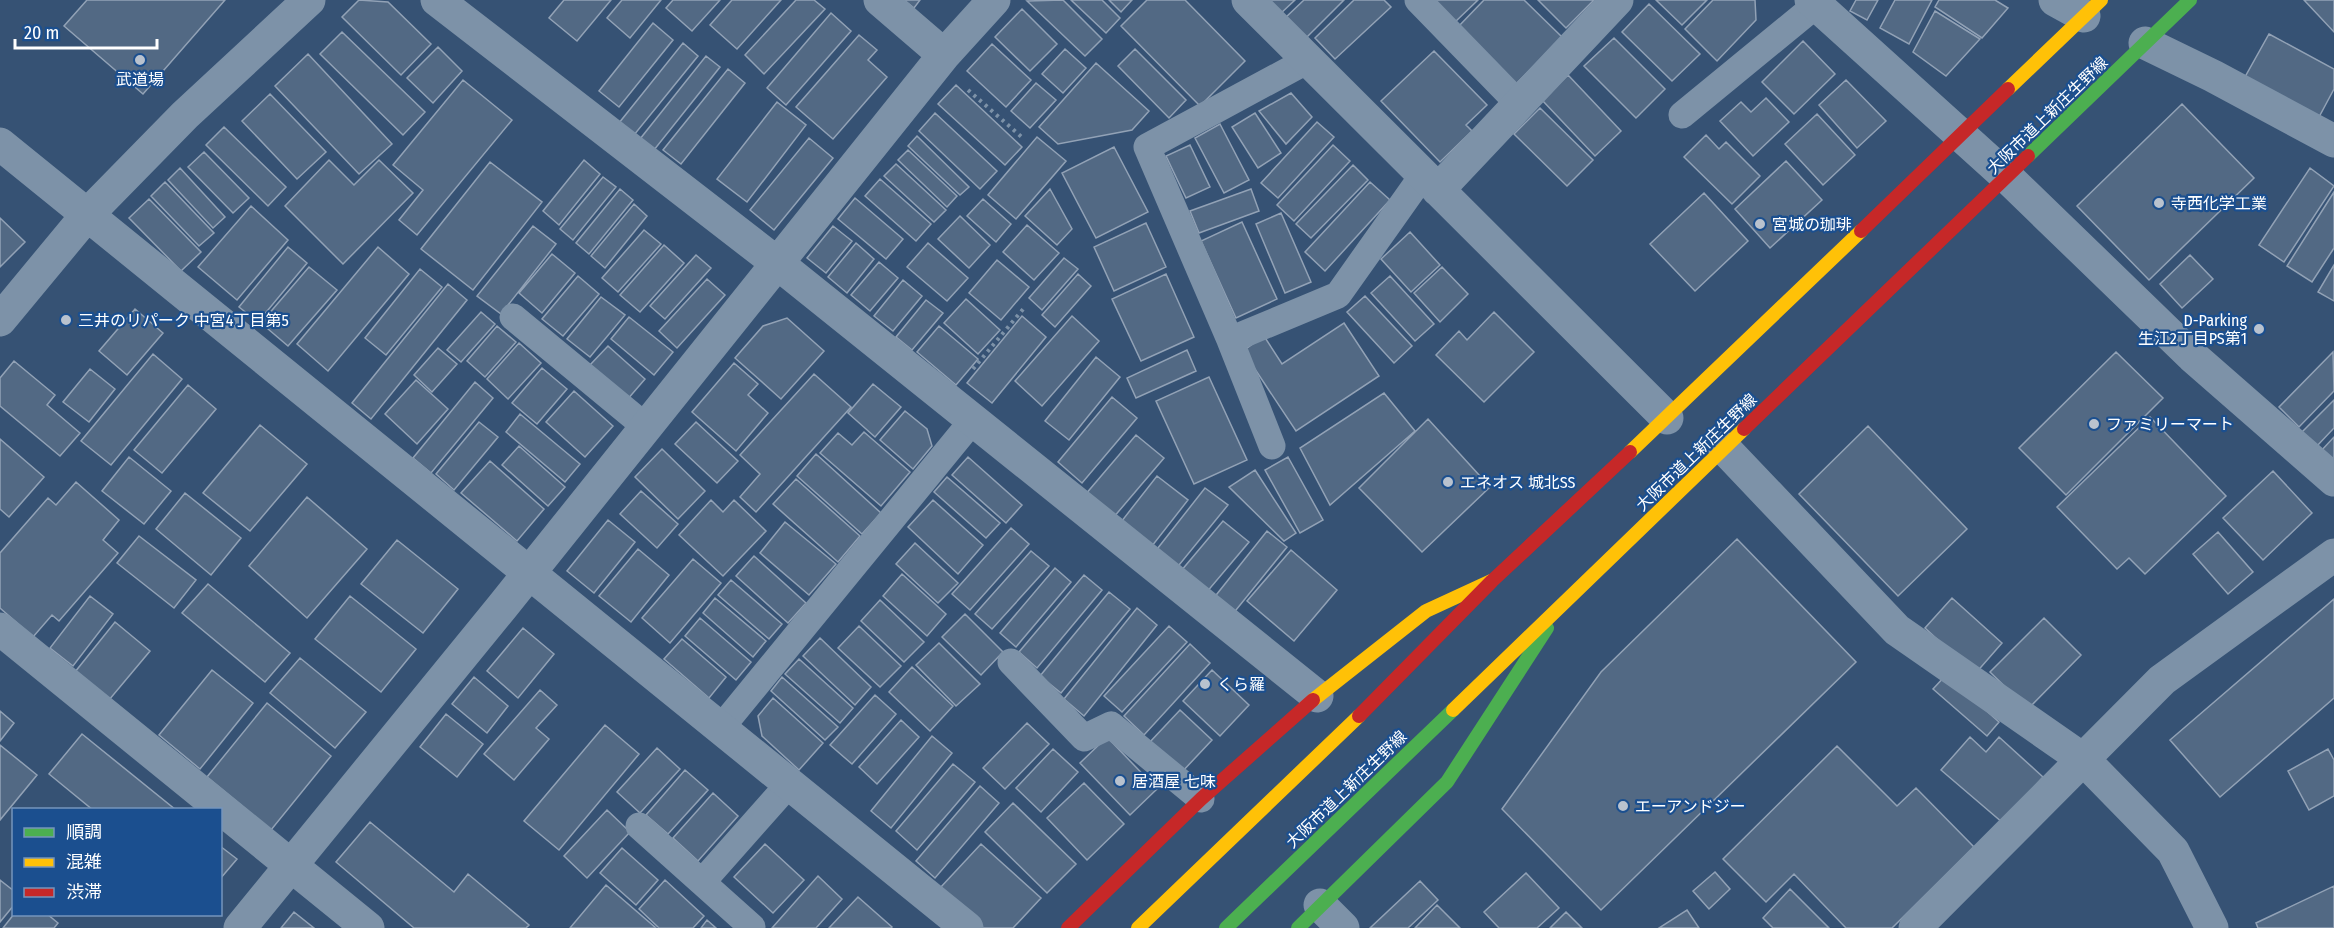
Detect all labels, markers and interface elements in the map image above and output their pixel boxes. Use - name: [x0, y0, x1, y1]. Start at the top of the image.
- scale bar: [15, 12, 158, 50]
- text: 20 m: [24, 22, 59, 44]
- marker: 武道場: [133, 53, 147, 67]
- street label: 大阪市道上新庄生野線: [1983, 53, 2111, 178]
- place label: 武道場: [116, 70, 164, 89]
- place label: 寺西化学工業: [2171, 194, 2267, 213]
- marker: 寺西化学工業: [2152, 196, 2166, 210]
- place label: 宮城の珈琲: [1772, 215, 1852, 234]
- marker: 宮城の珈琲: [1753, 217, 1767, 231]
- place label: 三井のリパーク 中宮4丁目第5: [78, 311, 289, 330]
- place label: D-Parking 生江2丁目PS第1: [2138, 311, 2247, 348]
- marker: 三井のリパーク 中宮4丁目第5: [59, 313, 73, 327]
- marker: D-Parking 生江2丁目PS第1: [2252, 322, 2266, 336]
- street label: 大阪市道上新庄生野線: [1632, 390, 1760, 515]
- place label: ファミリーマート: [2106, 415, 2234, 434]
- marker: ファミリーマート: [2087, 417, 2101, 431]
- place label: エネオス 城北SS: [1460, 473, 1576, 492]
- marker: エネオス 城北SS: [1441, 475, 1455, 489]
- place label: くら羅: [1217, 675, 1265, 694]
- marker: くら羅: [1198, 677, 1212, 691]
- street label: 大阪市道上新庄生野線: [1282, 727, 1410, 852]
- place label: 居酒屋 七味: [1132, 772, 1216, 791]
- marker: 居酒屋 七味: [1113, 774, 1127, 788]
- place label: エーアンドジー: [1635, 797, 1746, 816]
- marker: エーアンドジー: [1616, 799, 1630, 813]
- legend: [12, 808, 222, 916]
- text: 順調: [66, 821, 102, 843]
- text: 混雑: [66, 851, 102, 873]
- text: 渋滞: [66, 881, 102, 903]

